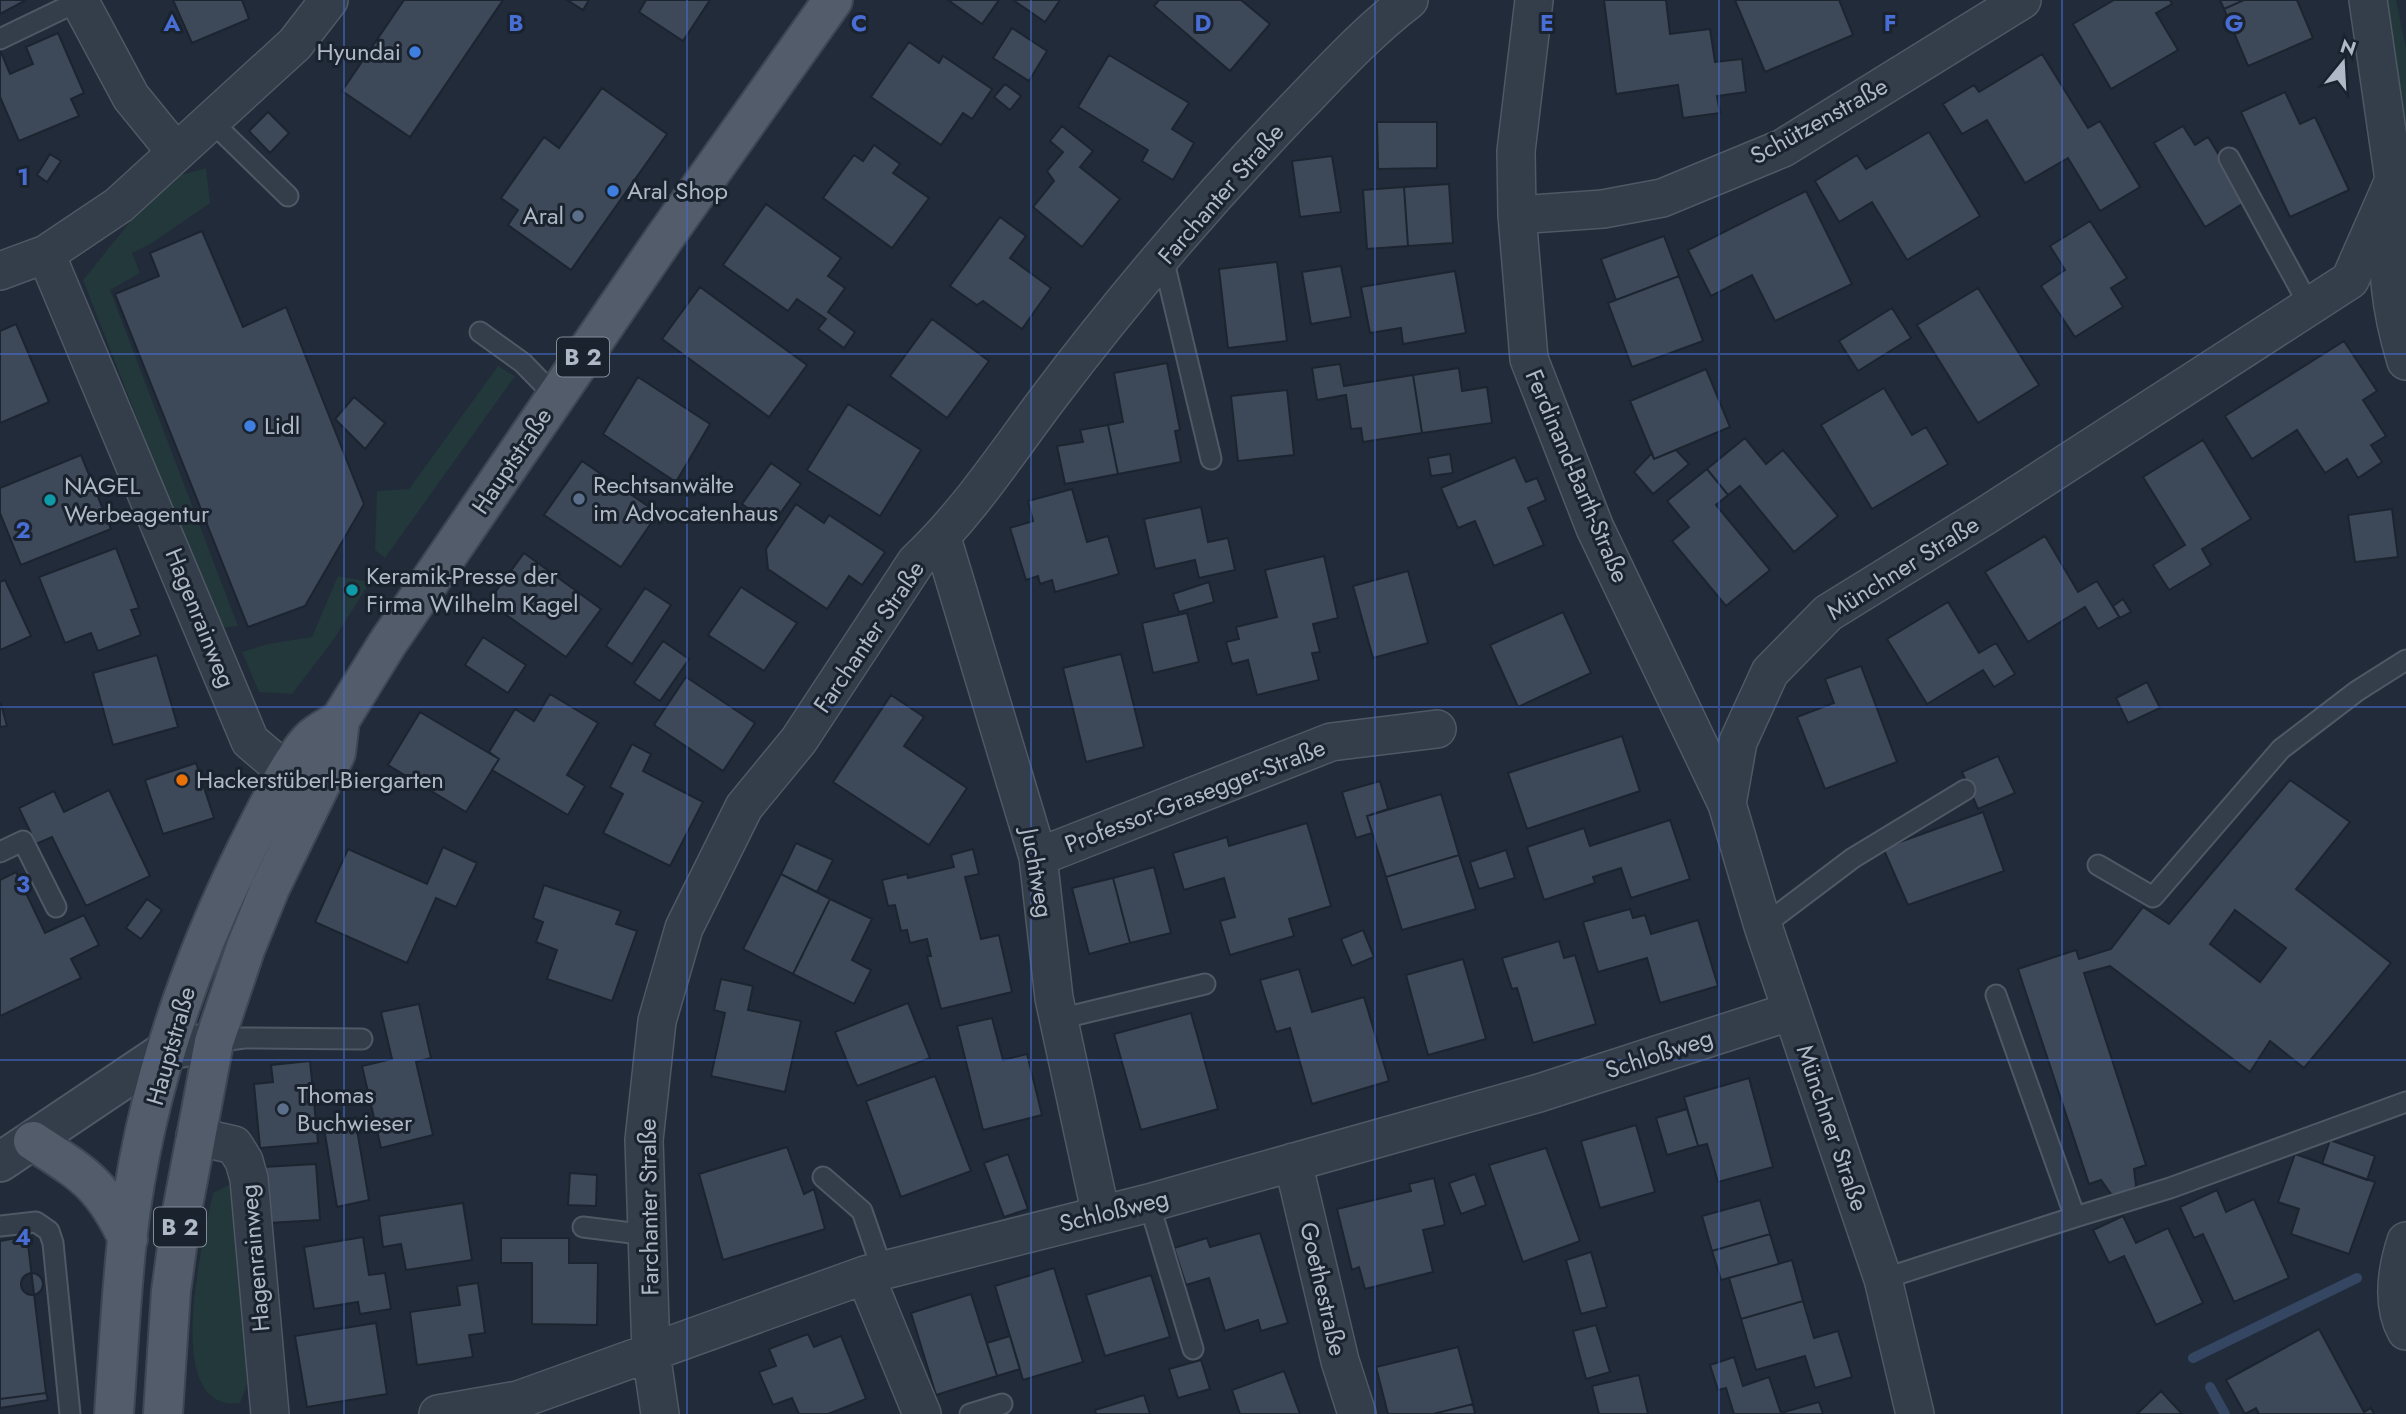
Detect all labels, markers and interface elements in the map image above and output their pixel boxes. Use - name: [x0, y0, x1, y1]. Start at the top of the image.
- text: A: [163, 6, 181, 40]
- text: B: [508, 6, 524, 40]
- text: C: [851, 6, 867, 40]
- text: D: [1195, 6, 1212, 40]
- text: E: [1540, 6, 1554, 40]
- text: F: [1884, 6, 1896, 40]
- text: G: [2225, 6, 2243, 40]
- north arrow: [2308, 28, 2378, 98]
- text: N: [2337, 32, 2359, 62]
- place label: Hyundai: [317, 34, 401, 69]
- marker: Hyundai: [407, 44, 423, 60]
- street label: Schützenstraße: [1744, 68, 1894, 173]
- street label: Farchanter Straße: [1149, 115, 1292, 272]
- text: 1: [17, 160, 29, 194]
- place label: Aral Shop: [627, 173, 728, 208]
- marker: Aral Shop: [605, 183, 621, 199]
- place label: Aral: [523, 198, 564, 233]
- marker: Aral: [570, 208, 586, 224]
- road number: B 2: [557, 338, 609, 376]
- street label: Ferdinand-Barth-Straße: [1517, 364, 1638, 588]
- street label: Hauptstraße: [463, 400, 560, 521]
- place label: Lidl: [264, 408, 300, 443]
- marker: Lidl: [242, 418, 258, 434]
- place label: Rechtsanwälte im Advocatenhaus: [593, 467, 778, 530]
- place label: NAGEL Werbeagentur: [64, 468, 210, 531]
- marker: Rechtsanwälte im Advocatenhaus: [571, 491, 587, 507]
- marker: NAGEL Werbeagentur: [42, 492, 58, 508]
- street label: Münchner Straße: [1820, 507, 1986, 628]
- text: 2: [15, 513, 31, 547]
- street label: Hagenrainweg: [157, 543, 244, 693]
- street label: Farchanter Straße: [805, 554, 933, 720]
- place label: Keramik-Presse der Firma Wilhelm Kagel: [366, 558, 579, 621]
- marker: Keramik-Presse der Firma Wilhelm Kagel: [344, 582, 360, 598]
- street label: Professor-Grasegger-Straße: [1059, 730, 1330, 861]
- place label: Hackerstüberl-Biergarten: [196, 762, 444, 797]
- marker: Hackerstüberl-Biergarten: [174, 772, 190, 788]
- street label: Juchtweg: [1012, 823, 1063, 920]
- text: 3: [16, 867, 30, 901]
- street label: Hauptstraße: [137, 982, 204, 1109]
- street label: Schloßweg: [1600, 1020, 1717, 1087]
- street label: Münchner Straße: [1788, 1040, 1877, 1216]
- place label: Thomas Buchwieser: [297, 1077, 413, 1140]
- marker: Thomas Buchwieser: [275, 1101, 291, 1117]
- street label: Farchanter Straße: [629, 1118, 668, 1296]
- street label: Schloßweg: [1056, 1180, 1172, 1241]
- street label: Hagenrainweg: [231, 1183, 278, 1333]
- road number: B 2: [154, 1208, 206, 1246]
- street label: Goethestraße: [1291, 1219, 1356, 1359]
- text: 4: [15, 1220, 31, 1254]

